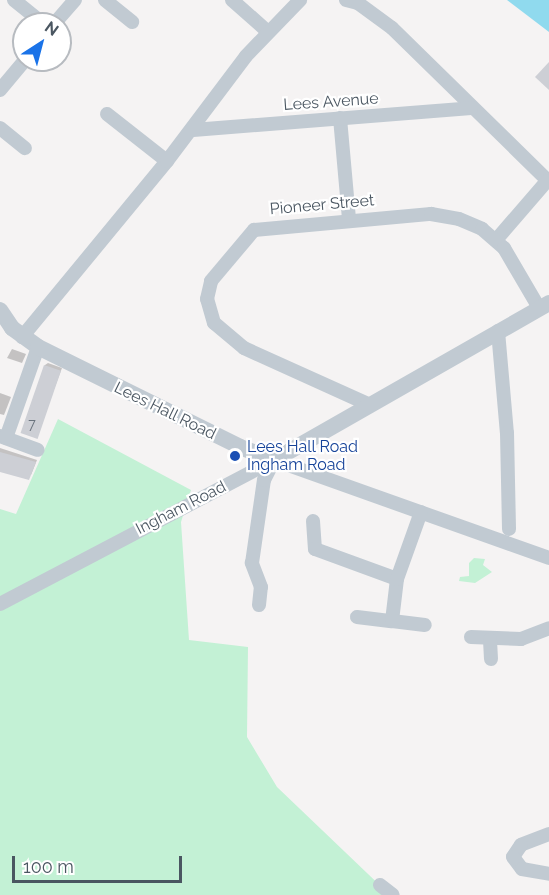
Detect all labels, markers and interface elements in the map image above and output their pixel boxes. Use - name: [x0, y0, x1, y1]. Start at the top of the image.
- north arrow: [12, 12, 72, 72]
- text: N: [41, 17, 62, 40]
- street label: Lees Avenue: [283, 89, 379, 115]
- street label: Pioneer Street: [269, 191, 375, 219]
- street label: Lees Hall Road: [111, 378, 219, 444]
- house number: 7: [28, 416, 36, 432]
- place label: Lees Hall Road Ingham Road: [247, 437, 358, 475]
- marker: Lees Hall Road Ingham Road: [228, 449, 242, 463]
- street label: Ingham Road: [133, 477, 229, 539]
- scale bar: [15, 844, 184, 882]
- text: 100 m: [23, 856, 74, 877]

